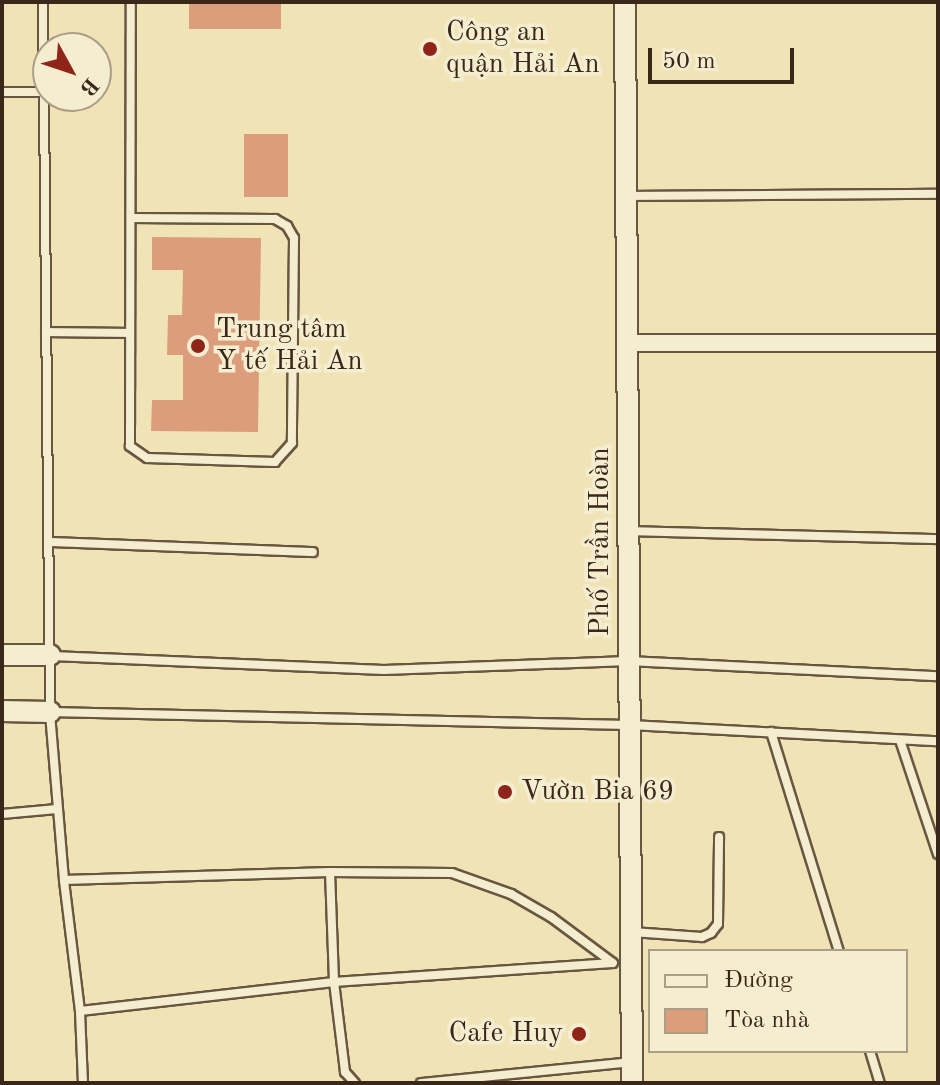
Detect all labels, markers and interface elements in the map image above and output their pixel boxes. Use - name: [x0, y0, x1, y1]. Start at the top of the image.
- place label: Công an quận Hải An: [446, 16, 600, 82]
- north arrow: [32, 32, 112, 112]
- scale bar: [652, 32, 798, 82]
- marker: Công an quận Hải An: [421, 40, 439, 58]
- text: 50 m: [662, 50, 716, 74]
- text: B: [75, 73, 102, 99]
- place label: Trung tâm Y tế Hải An: [216, 313, 363, 379]
- marker: Trung tâm Y tế Hải An: [187, 335, 209, 357]
- street label: Phố Trần Hoàn: [584, 447, 618, 637]
- place label: Vườn Bia 69: [521, 775, 674, 809]
- marker: Vườn Bia 69: [496, 783, 514, 801]
- legend: [648, 949, 908, 1053]
- text: Đường: [724, 969, 793, 993]
- text: Tòa nhà: [724, 1009, 810, 1033]
- place label: Cafe Huy: [449, 1017, 563, 1051]
- marker: Cafe Huy: [570, 1025, 588, 1043]

